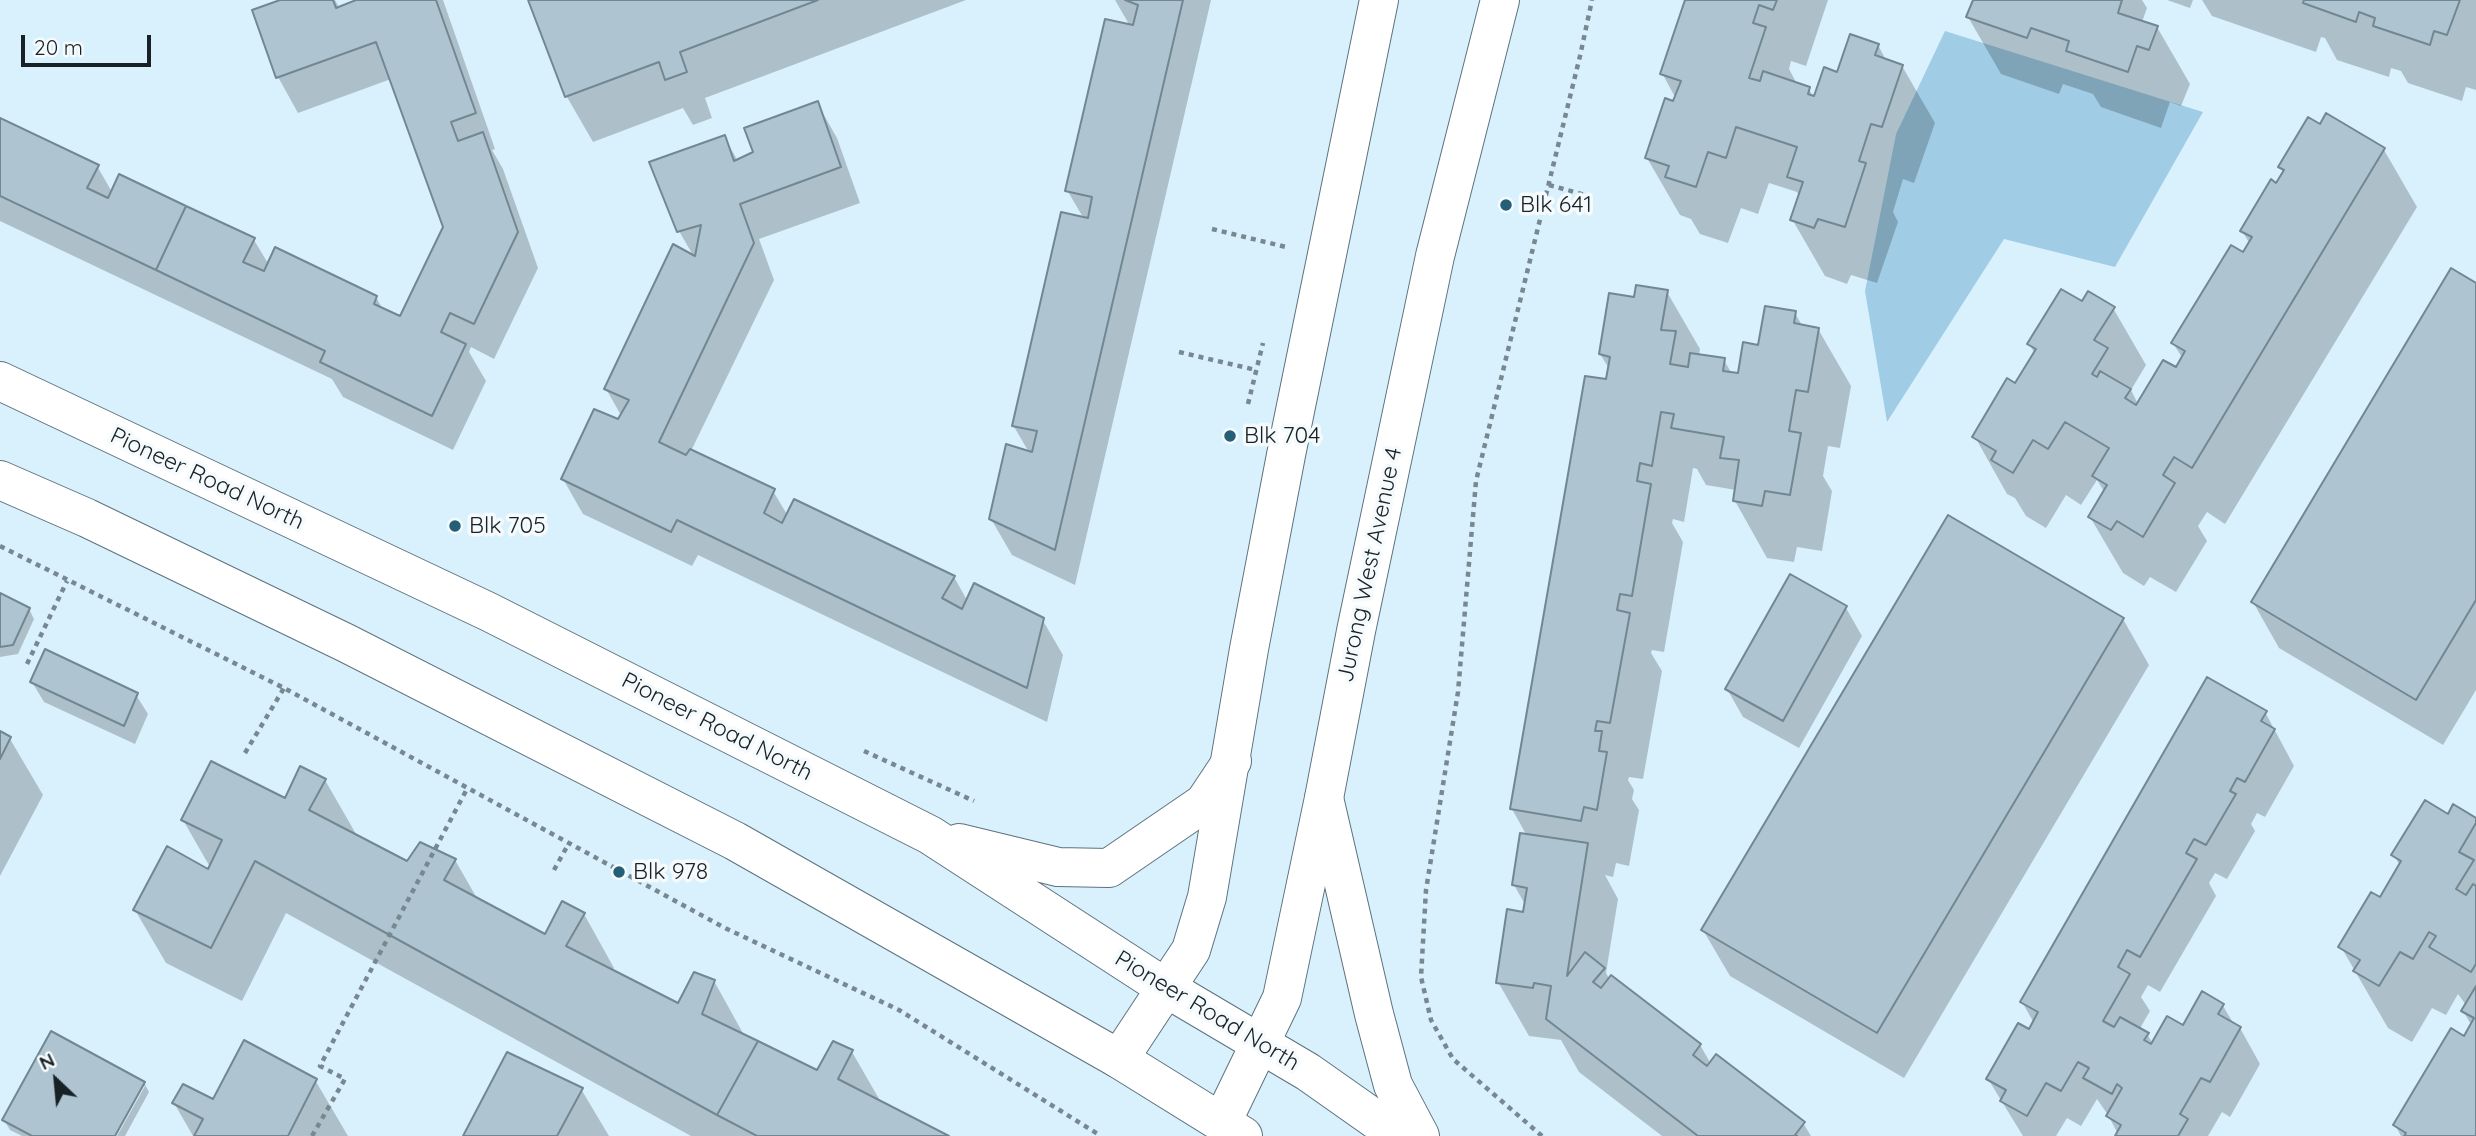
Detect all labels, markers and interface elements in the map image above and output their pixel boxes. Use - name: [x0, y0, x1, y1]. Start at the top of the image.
- scale bar: [24, 21, 154, 65]
- text: 20 m: [34, 34, 83, 60]
- place label: Blk 641: [1520, 191, 1592, 219]
- marker: Blk 641: [1498, 197, 1514, 213]
- street label: Pioneer Road North: [106, 422, 308, 536]
- place label: Blk 704: [1244, 422, 1320, 450]
- marker: Blk 704: [1222, 428, 1238, 444]
- street label: Jurong West Avenue 4: [1332, 445, 1408, 685]
- place label: Blk 705: [469, 512, 546, 540]
- marker: Blk 705: [447, 518, 463, 534]
- street label: Pioneer Road North: [617, 667, 817, 787]
- place label: Blk 978: [633, 858, 708, 886]
- marker: Blk 978: [611, 864, 627, 880]
- street label: Pioneer Road North: [1110, 945, 1304, 1077]
- north arrow: [21, 1045, 91, 1115]
- text: N: [35, 1047, 58, 1075]

